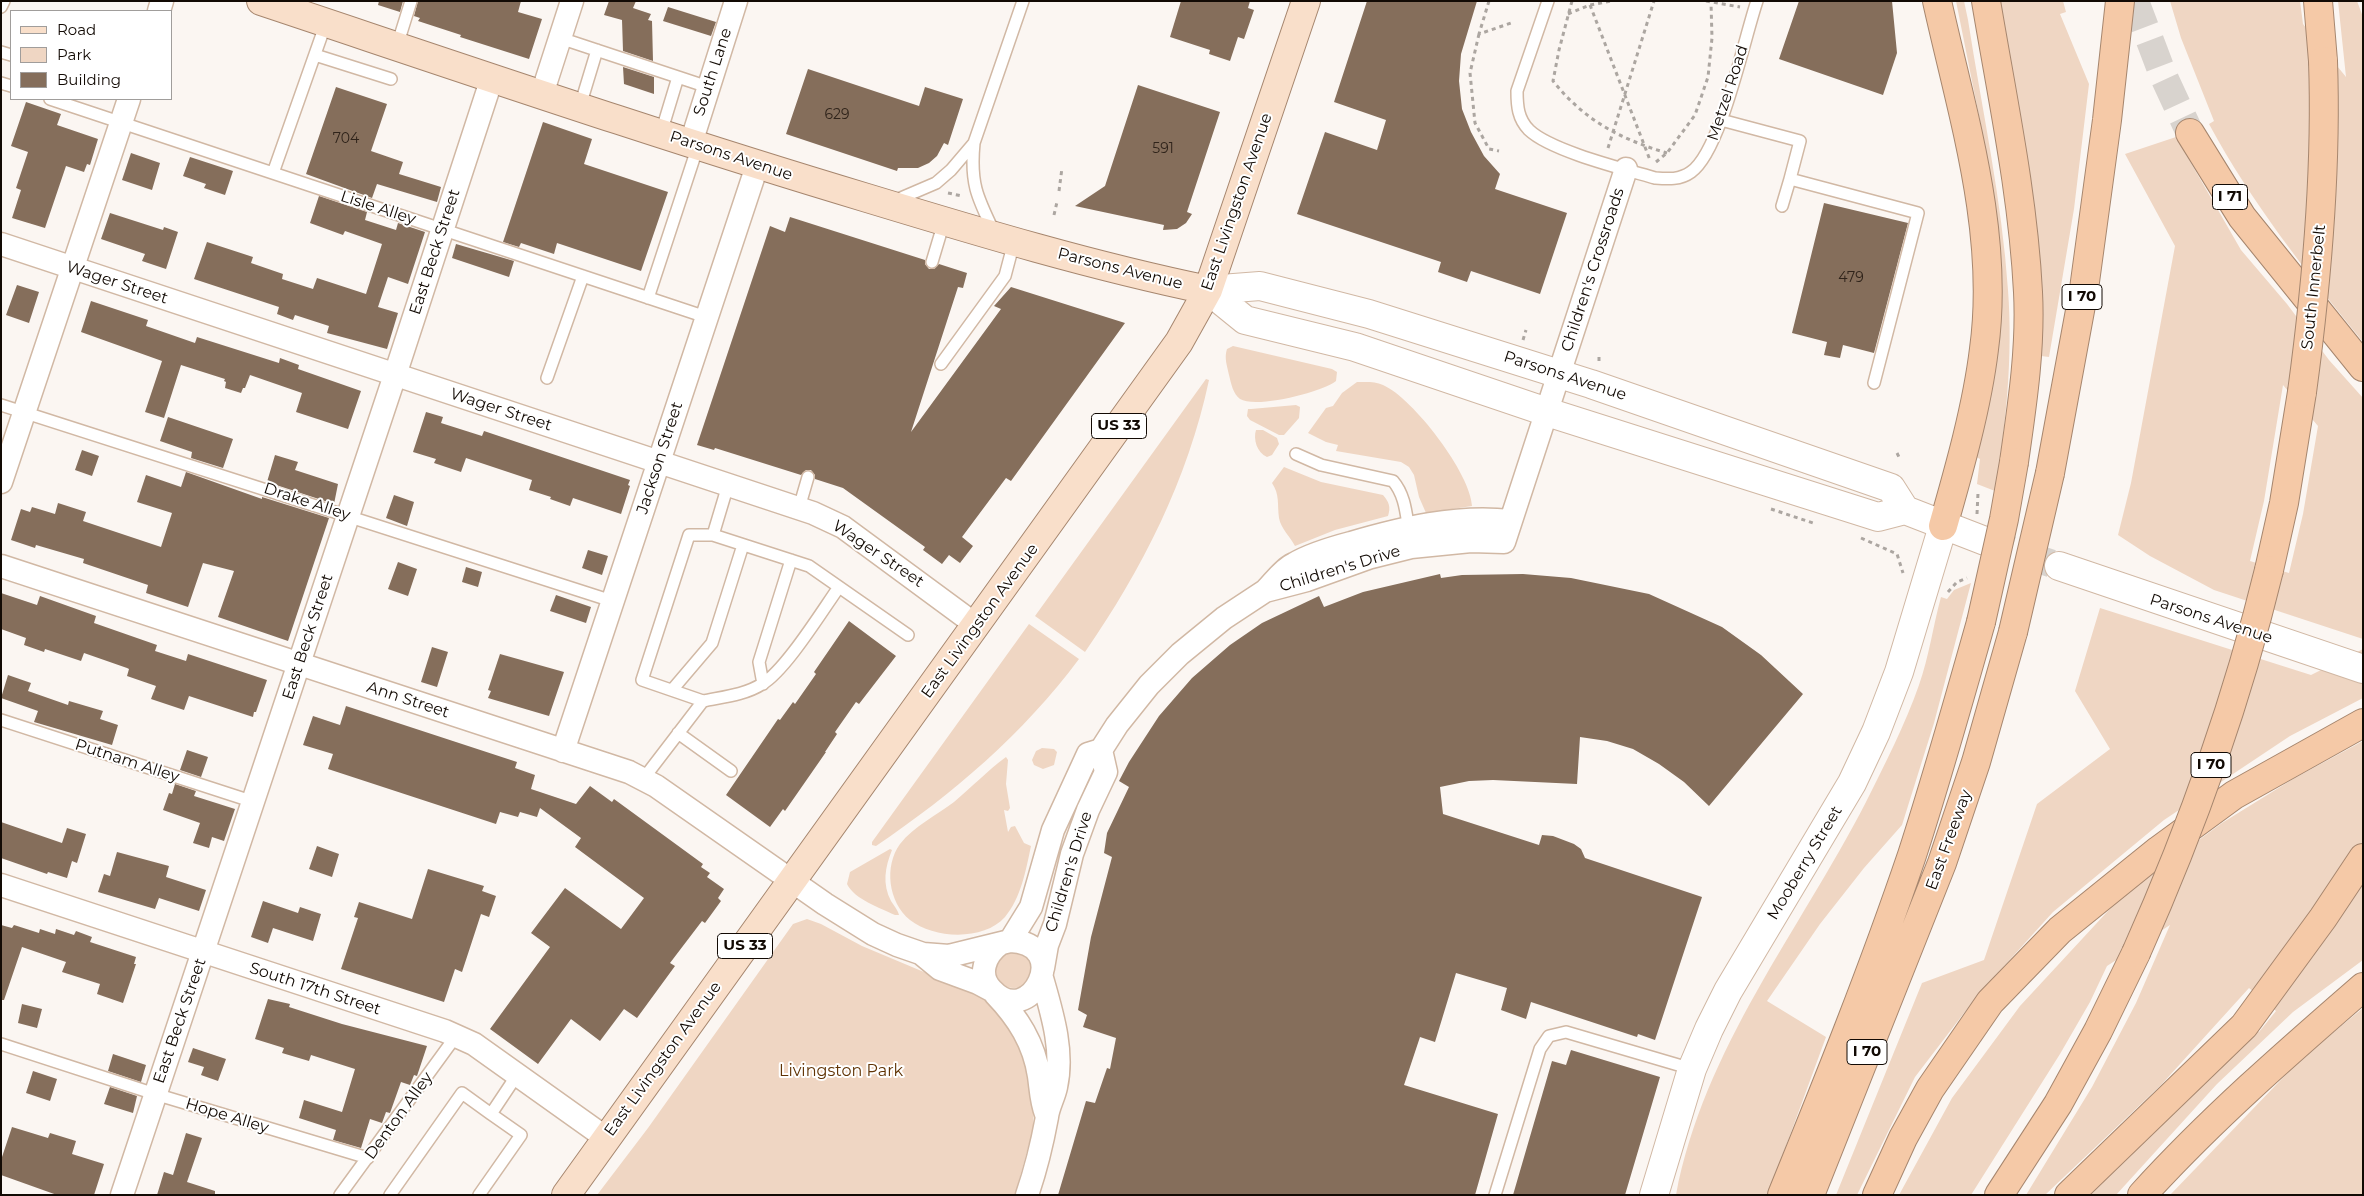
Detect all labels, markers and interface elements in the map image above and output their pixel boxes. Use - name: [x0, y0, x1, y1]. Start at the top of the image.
- legend: [10, 10, 172, 100]
- text: Road: [57, 20, 96, 39]
- street label: South Lane: [690, 26, 736, 118]
- street label: Metzel Road: [1704, 43, 1752, 143]
- text: Park: [57, 45, 91, 64]
- text: Building: [57, 70, 121, 89]
- house number: 629: [824, 107, 850, 123]
- street label: East Livingston Avenue: [1198, 111, 1276, 293]
- street label: Parsons Avenue: [667, 127, 795, 185]
- house number: 704: [333, 131, 359, 147]
- house number: 591: [1152, 141, 1174, 157]
- road number: I 71: [2212, 184, 2248, 210]
- street label: Children's Crossroads: [1557, 186, 1629, 354]
- street label: Lisle Alley: [338, 187, 418, 229]
- street label: East Beck Street: [406, 187, 464, 317]
- street label: South Innerbelt: [2298, 223, 2330, 351]
- street label: Parsons Avenue: [1056, 244, 1184, 294]
- street label: Wager Street: [64, 258, 170, 308]
- house number: 479: [1838, 270, 1864, 286]
- road number: I 70: [2062, 284, 2102, 310]
- street label: Parsons Avenue: [1501, 347, 1629, 405]
- street label: Wager Street: [448, 385, 554, 435]
- street label: Jackson Street: [633, 399, 687, 517]
- road number: US 33: [1092, 414, 1146, 438]
- street label: Drake Alley: [261, 479, 353, 525]
- street label: Wager Street: [829, 516, 927, 592]
- street label: East Livingston Avenue: [917, 540, 1043, 702]
- street label: Children's Drive: [1277, 541, 1403, 597]
- street label: East Beck Street: [279, 572, 337, 702]
- street label: Parsons Avenue: [2147, 590, 2275, 648]
- street label: Ann Street: [364, 678, 452, 722]
- street label: Putnam Alley: [72, 735, 182, 787]
- road number: I 70: [2191, 752, 2231, 778]
- street label: East Freeway: [1922, 787, 1976, 893]
- street label: Mooberry Street: [1763, 802, 1847, 924]
- street label: Children's Drive: [1041, 809, 1097, 935]
- road number: US 33: [718, 934, 772, 958]
- street label: East Beck Street: [150, 956, 210, 1086]
- street label: South 17th Street: [247, 959, 383, 1019]
- street label: East Livingston Avenue: [600, 978, 726, 1140]
- road number: I 70: [1847, 1040, 1887, 1064]
- park label: Livingston Park: [779, 1061, 903, 1081]
- street label: Denton Alley: [361, 1069, 437, 1163]
- street label: Hope Alley: [183, 1094, 271, 1138]

